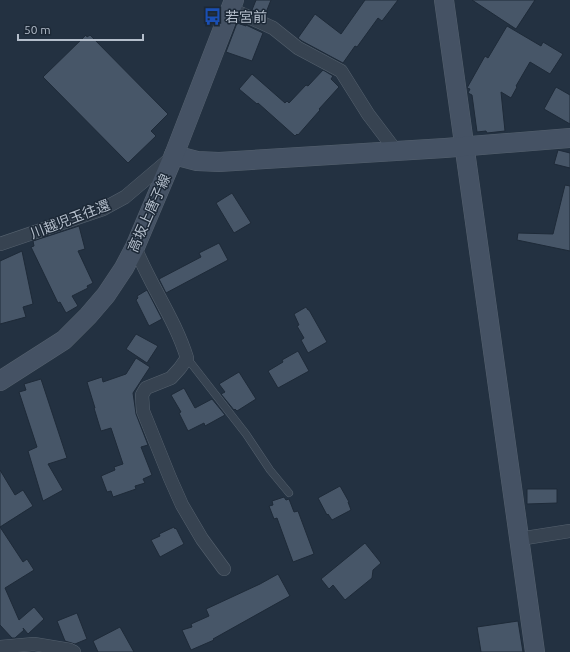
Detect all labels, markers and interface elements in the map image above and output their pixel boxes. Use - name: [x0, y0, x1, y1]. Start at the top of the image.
- bus stop icon: 若宮前: [202, 7, 222, 27]
- place label: 若宮前: [225, 9, 267, 25]
- scale bar: [18, 16, 143, 42]
- text: 50 m: [24, 23, 51, 36]
- street label: 高坂上唐子線: [125, 171, 173, 255]
- street label: 川越児玉往還: [28, 196, 112, 242]

